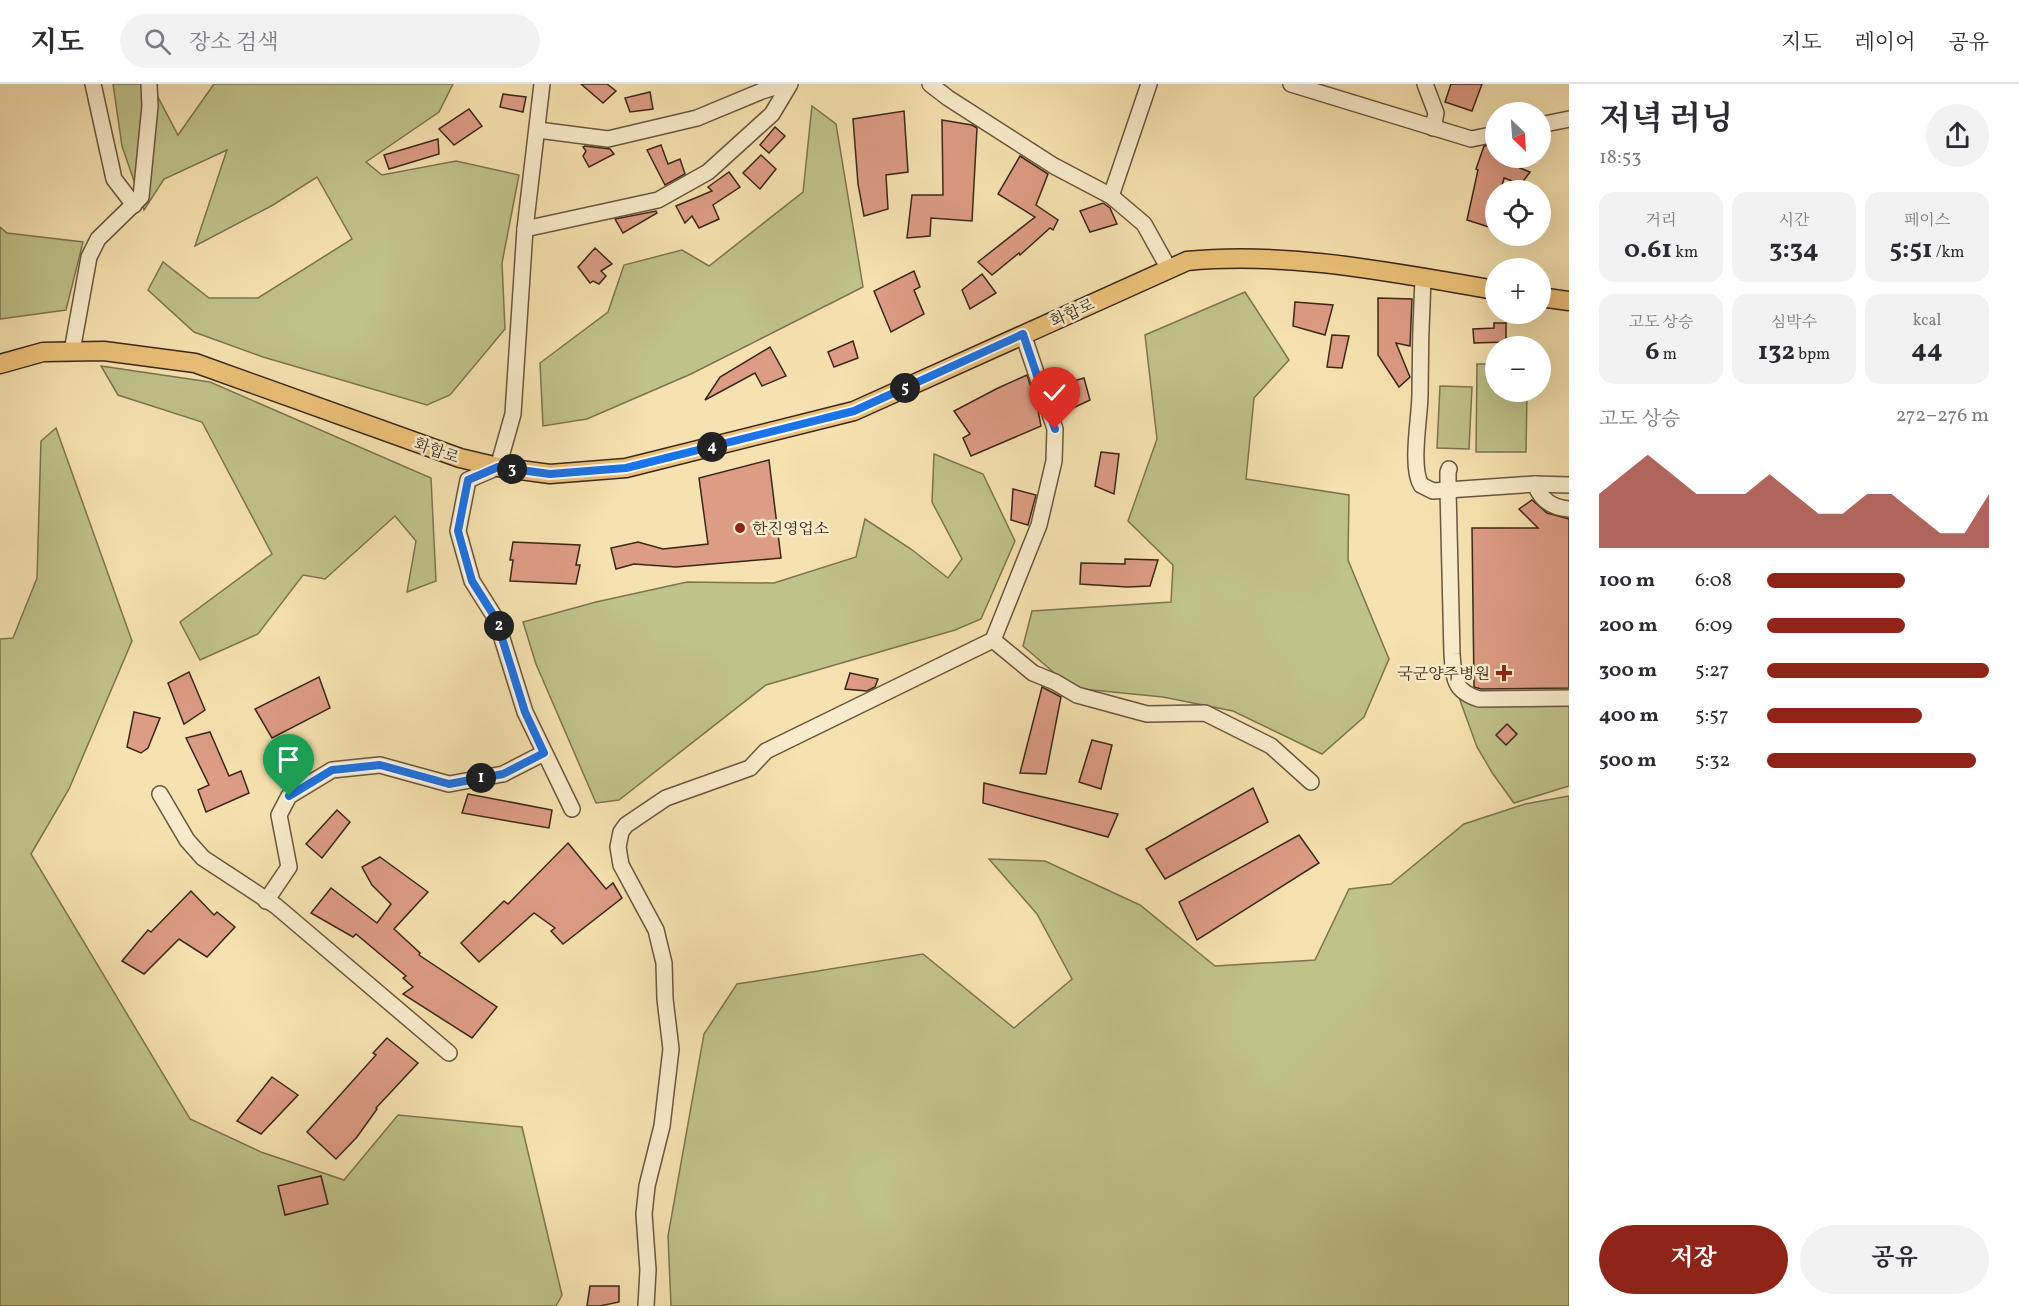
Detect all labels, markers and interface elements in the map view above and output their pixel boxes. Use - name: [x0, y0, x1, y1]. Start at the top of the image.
- search box: [120, 14, 540, 68]
- text: 지도: [30, 24, 84, 63]
- icon: search: [141, 25, 174, 58]
- text: 장소 검색: [189, 28, 279, 59]
- text: 지도: [1781, 29, 1822, 58]
- text: 레이어: [1855, 29, 1915, 58]
- text: 공유: [1948, 29, 1989, 58]
- text: 저녁 러닝: [1599, 98, 1733, 144]
- north arrow: [1485, 102, 1551, 168]
- map controls: [1485, 102, 1551, 402]
- button: share: [1926, 104, 1989, 167]
- text: 18:53: [1599, 144, 1642, 172]
- button: locate: [1485, 180, 1551, 246]
- text: 거리: [1646, 210, 1676, 232]
- text: 시간: [1779, 210, 1809, 232]
- text: 페이스: [1904, 210, 1950, 232]
- text: 0.61: [1624, 232, 1672, 268]
- text: 3:34: [1769, 232, 1819, 268]
- text: 5:51: [1890, 232, 1932, 268]
- text: km: [1672, 242, 1698, 264]
- text: /km: [1932, 242, 1964, 264]
- button: +: [1485, 258, 1551, 324]
- street label: 화합로: [1047, 294, 1099, 333]
- text: kcal: [1913, 310, 1941, 332]
- text: 고도 상승: [1628, 312, 1694, 334]
- text: 심박수: [1771, 312, 1817, 334]
- text: 44: [1911, 332, 1943, 368]
- text: 6: [1645, 334, 1659, 370]
- text: 132: [1758, 334, 1795, 370]
- button: −: [1485, 336, 1551, 402]
- text: m: [1659, 344, 1677, 366]
- text: bpm: [1795, 344, 1830, 366]
- pin: [1029, 367, 1080, 429]
- pin: 5: [890, 373, 920, 403]
- icon: check: [1038, 376, 1071, 409]
- text: 5: [901, 377, 909, 399]
- text: 272–276 m: [1896, 402, 1989, 430]
- text: 고도 상승: [1599, 406, 1680, 434]
- pin: 4: [697, 432, 727, 462]
- street label: 화합로: [411, 434, 462, 470]
- text: 4: [707, 436, 717, 458]
- pin: 3: [497, 454, 527, 484]
- text: 3: [508, 458, 516, 480]
- place label: 한진영업소: [752, 519, 829, 541]
- marker: 한진영업소: [733, 521, 747, 535]
- text: 100 m: [1599, 567, 1655, 595]
- text: 6:08: [1695, 567, 1732, 595]
- pin: 2: [484, 611, 514, 641]
- text: 200 m: [1599, 612, 1657, 640]
- text: 6:09: [1695, 612, 1732, 640]
- text: 2: [495, 615, 503, 637]
- text: 300 m: [1599, 657, 1657, 685]
- text: 5:27: [1695, 657, 1729, 685]
- place label: 국군양주병원: [1397, 664, 1490, 686]
- marker: 국군양주병원: [1495, 664, 1513, 682]
- text: 400 m: [1599, 702, 1659, 730]
- text: 5:57: [1695, 702, 1729, 730]
- pin: [263, 734, 314, 796]
- icon: arrive: [272, 743, 305, 776]
- text: 500 m: [1599, 747, 1657, 775]
- text: 5:32: [1695, 747, 1730, 775]
- pin: 1: [466, 763, 496, 793]
- text: 1: [478, 767, 484, 789]
- button: 저장: [1599, 1225, 1788, 1294]
- button: 공유: [1800, 1225, 1989, 1294]

